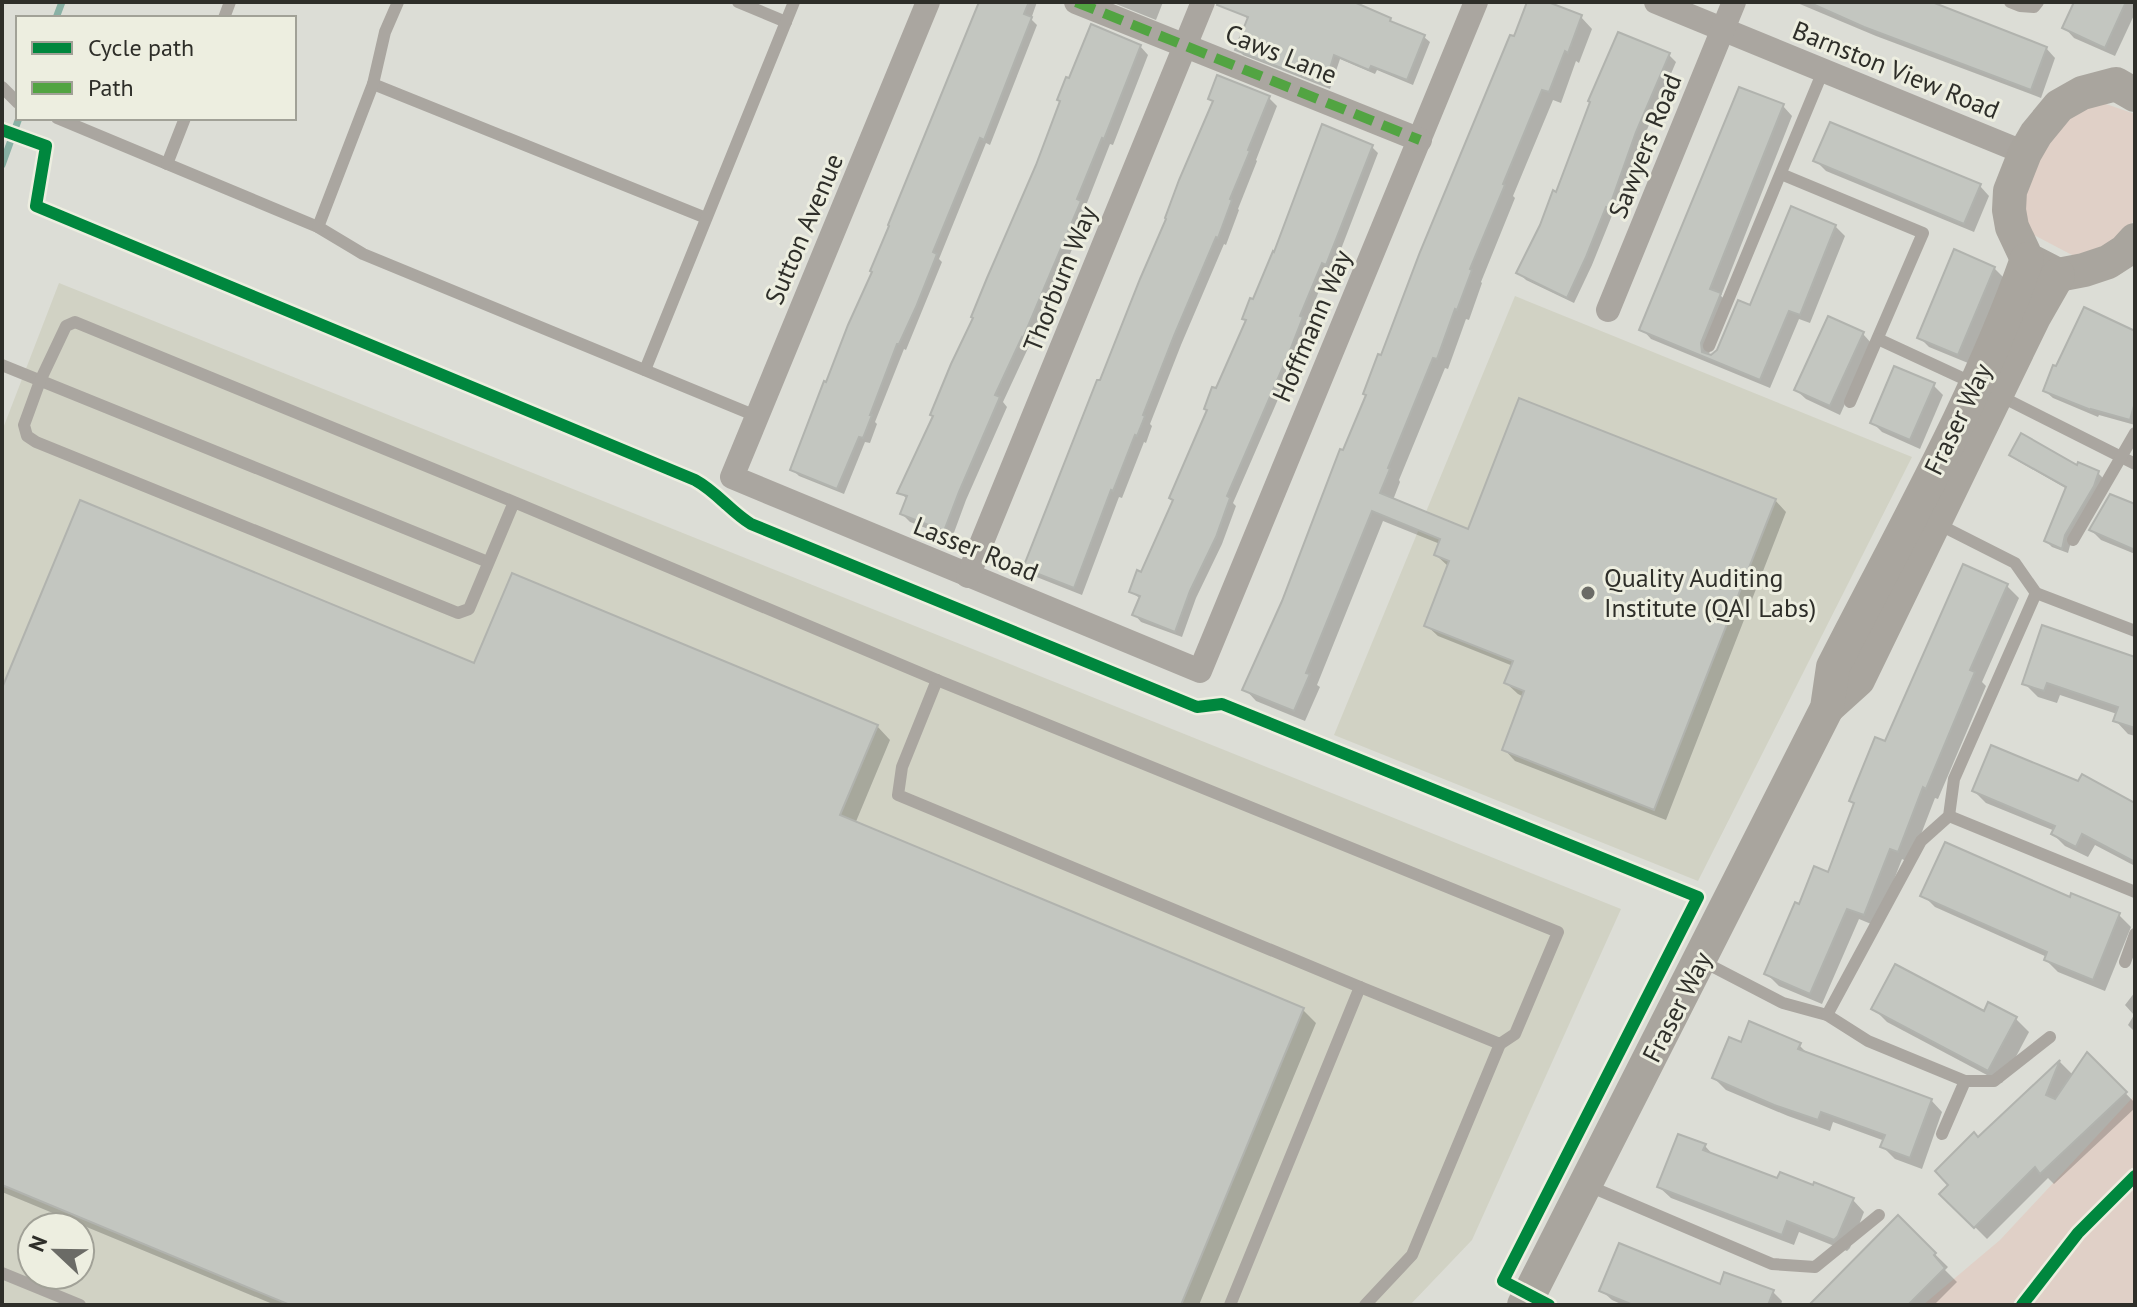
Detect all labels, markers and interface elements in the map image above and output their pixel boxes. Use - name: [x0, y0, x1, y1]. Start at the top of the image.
- street label: Barnston View Road: [1788, 13, 2004, 126]
- legend: [16, 16, 296, 120]
- street label: Caws Lane: [1221, 16, 1342, 91]
- text: Cycle path: [88, 32, 194, 63]
- street label: Sawyers Road: [1601, 69, 1688, 223]
- text: Path: [88, 72, 134, 103]
- street label: Sutton Avenue: [757, 148, 850, 309]
- street label: Thorburn Way: [1015, 201, 1104, 357]
- street label: Hoffmann Way: [1265, 245, 1358, 407]
- street label: Fraser Way: [1916, 358, 1999, 480]
- street label: Lasser Road: [909, 509, 1043, 589]
- place label: Quality Auditing Institute (QAI Labs): [1604, 561, 1816, 624]
- marker: Quality Auditing Institute (QAI Labs): [1579, 584, 1597, 602]
- street label: Fraser Way: [1635, 946, 1719, 1068]
- north arrow: [16, 1211, 96, 1291]
- text: N: [22, 1232, 53, 1255]

